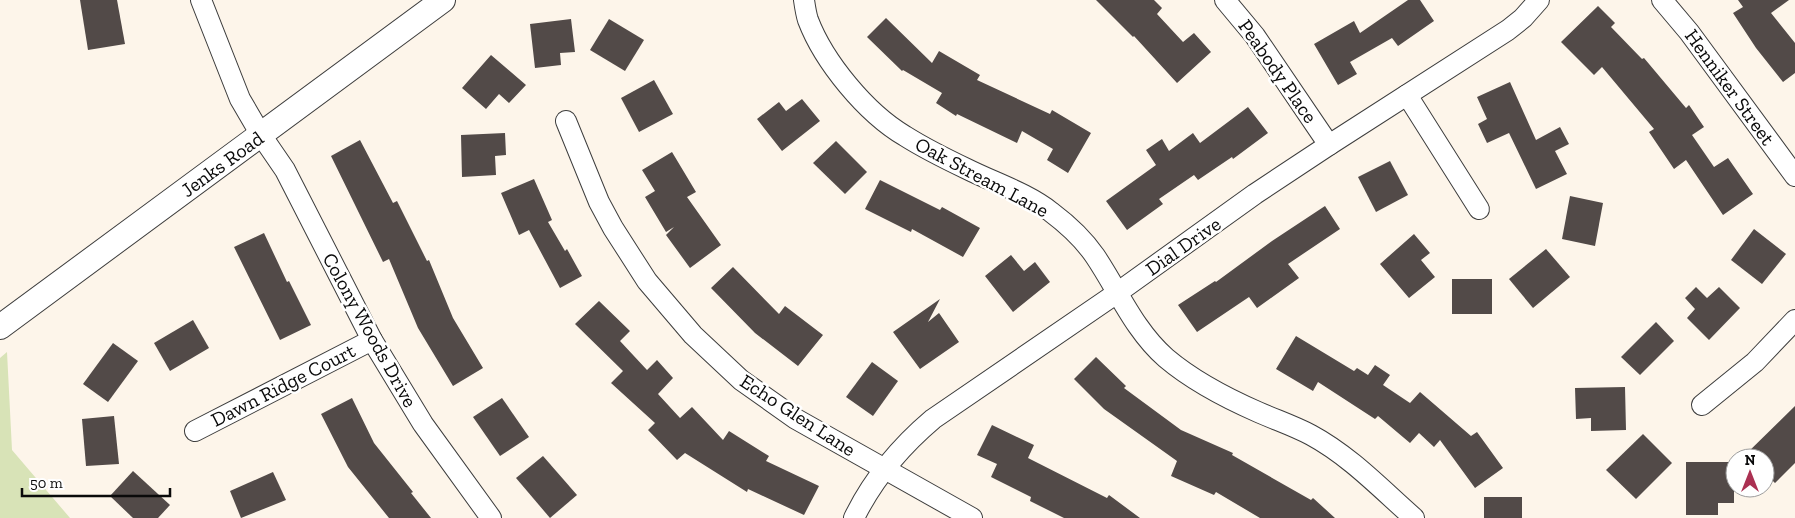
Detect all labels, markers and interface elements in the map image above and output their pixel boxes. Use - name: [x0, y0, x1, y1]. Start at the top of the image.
- street label: Peabody Place: [1233, 14, 1323, 128]
- street label: Henniker Street: [1680, 24, 1780, 150]
- street label: Jenks Road: [176, 126, 268, 202]
- street label: Oak Stream Lane: [911, 132, 1053, 222]
- street label: Dial Drive: [1141, 211, 1225, 281]
- street label: Colony Woods Drive: [318, 249, 422, 411]
- street label: Dawn Ridge Court: [207, 338, 360, 432]
- street label: Echo Glen Lane: [736, 369, 860, 461]
- north arrow: [1725, 448, 1775, 498]
- text: N: [1745, 452, 1756, 469]
- scale bar: [22, 466, 170, 498]
- text: 50 m: [30, 474, 63, 492]

